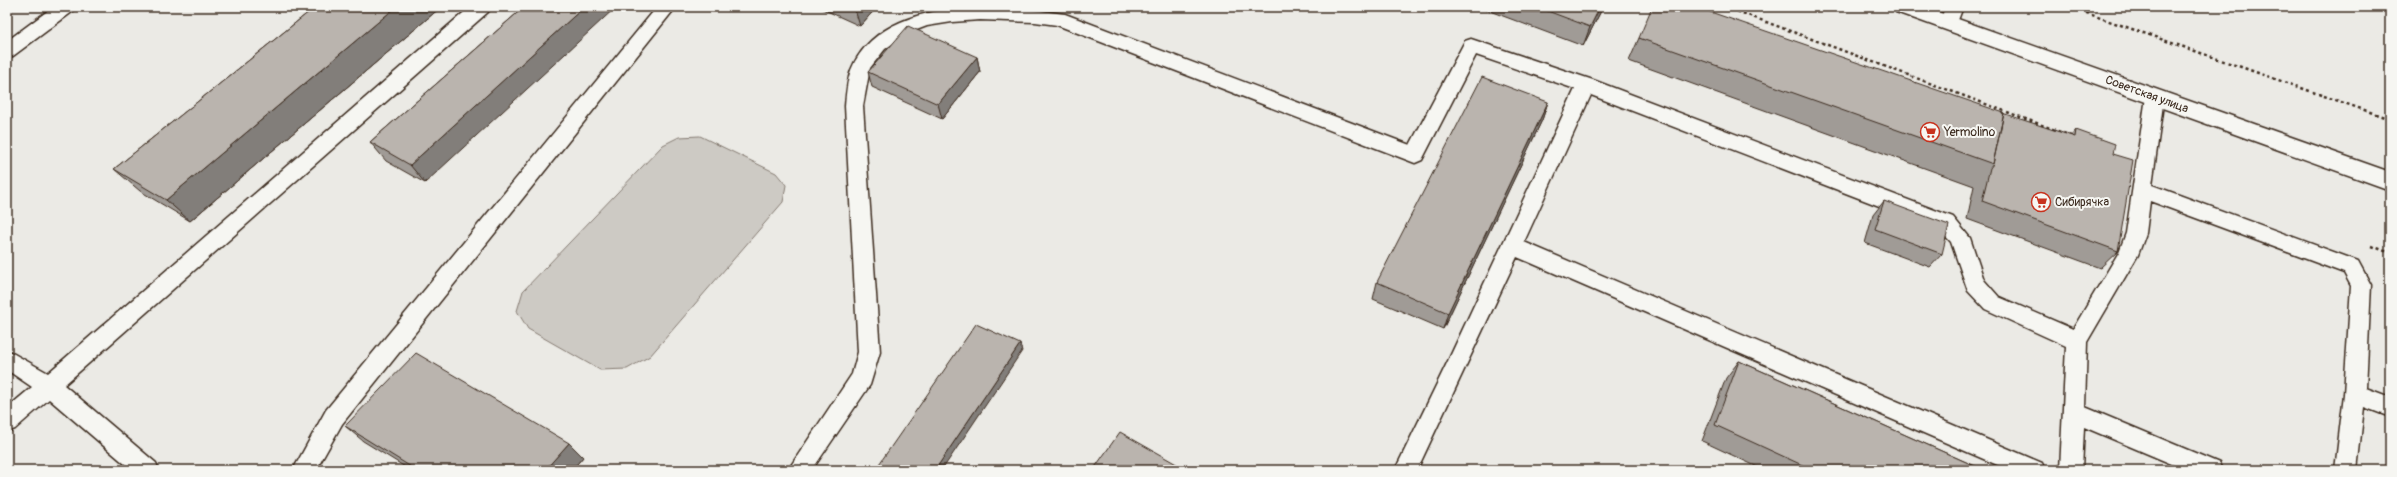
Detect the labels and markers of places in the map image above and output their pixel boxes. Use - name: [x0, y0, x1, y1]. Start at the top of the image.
- supermarket icon: Yermolino: [1919, 121, 1941, 143]
- place label: Yermolino: [1943, 125, 1996, 140]
- supermarket icon: Сибирячка: [2030, 191, 2052, 213]
- place label: Сибирячка: [2055, 195, 2110, 210]

